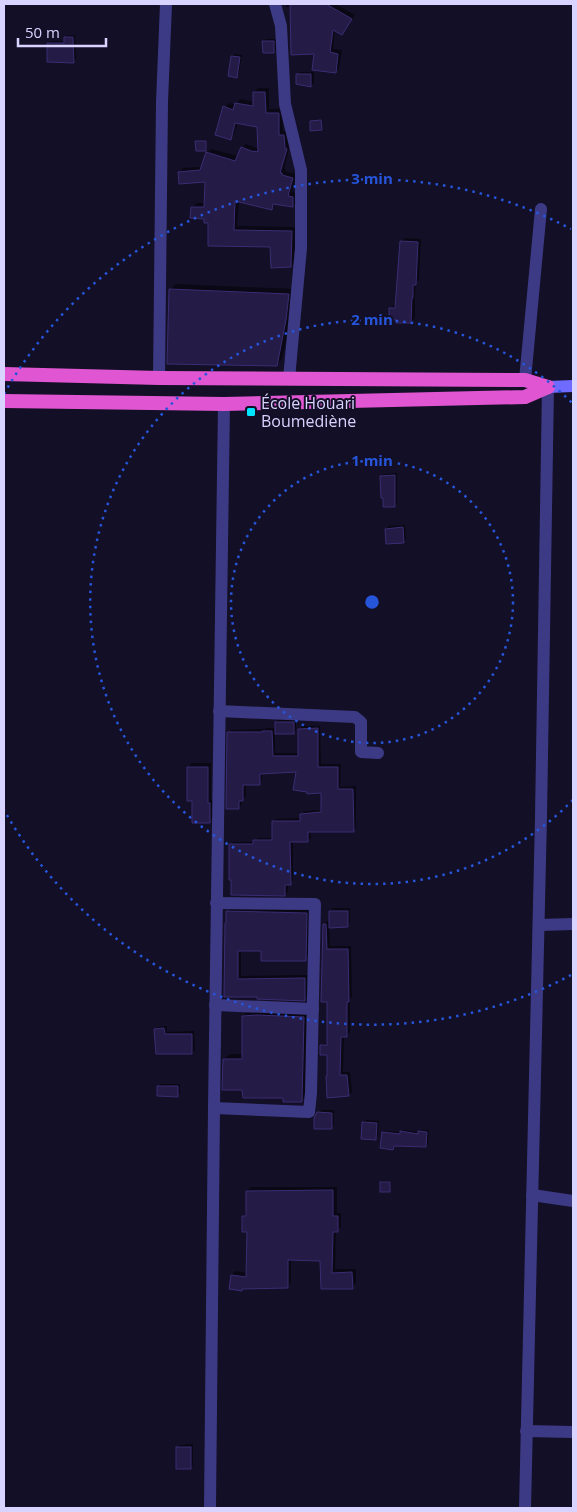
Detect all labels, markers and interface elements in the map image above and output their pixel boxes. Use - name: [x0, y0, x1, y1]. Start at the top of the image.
- scale bar: [18, 15, 105, 47]
- text: 50 m: [25, 22, 60, 42]
- text: 3 min: [351, 168, 393, 188]
- text: 2 min: [351, 309, 393, 329]
- place label: École Houari Boumediène: [261, 392, 356, 432]
- marker: École Houari Boumediène: [245, 406, 257, 418]
- text: 1 min: [351, 450, 393, 470]
- centre of rings: [363, 593, 381, 611]

